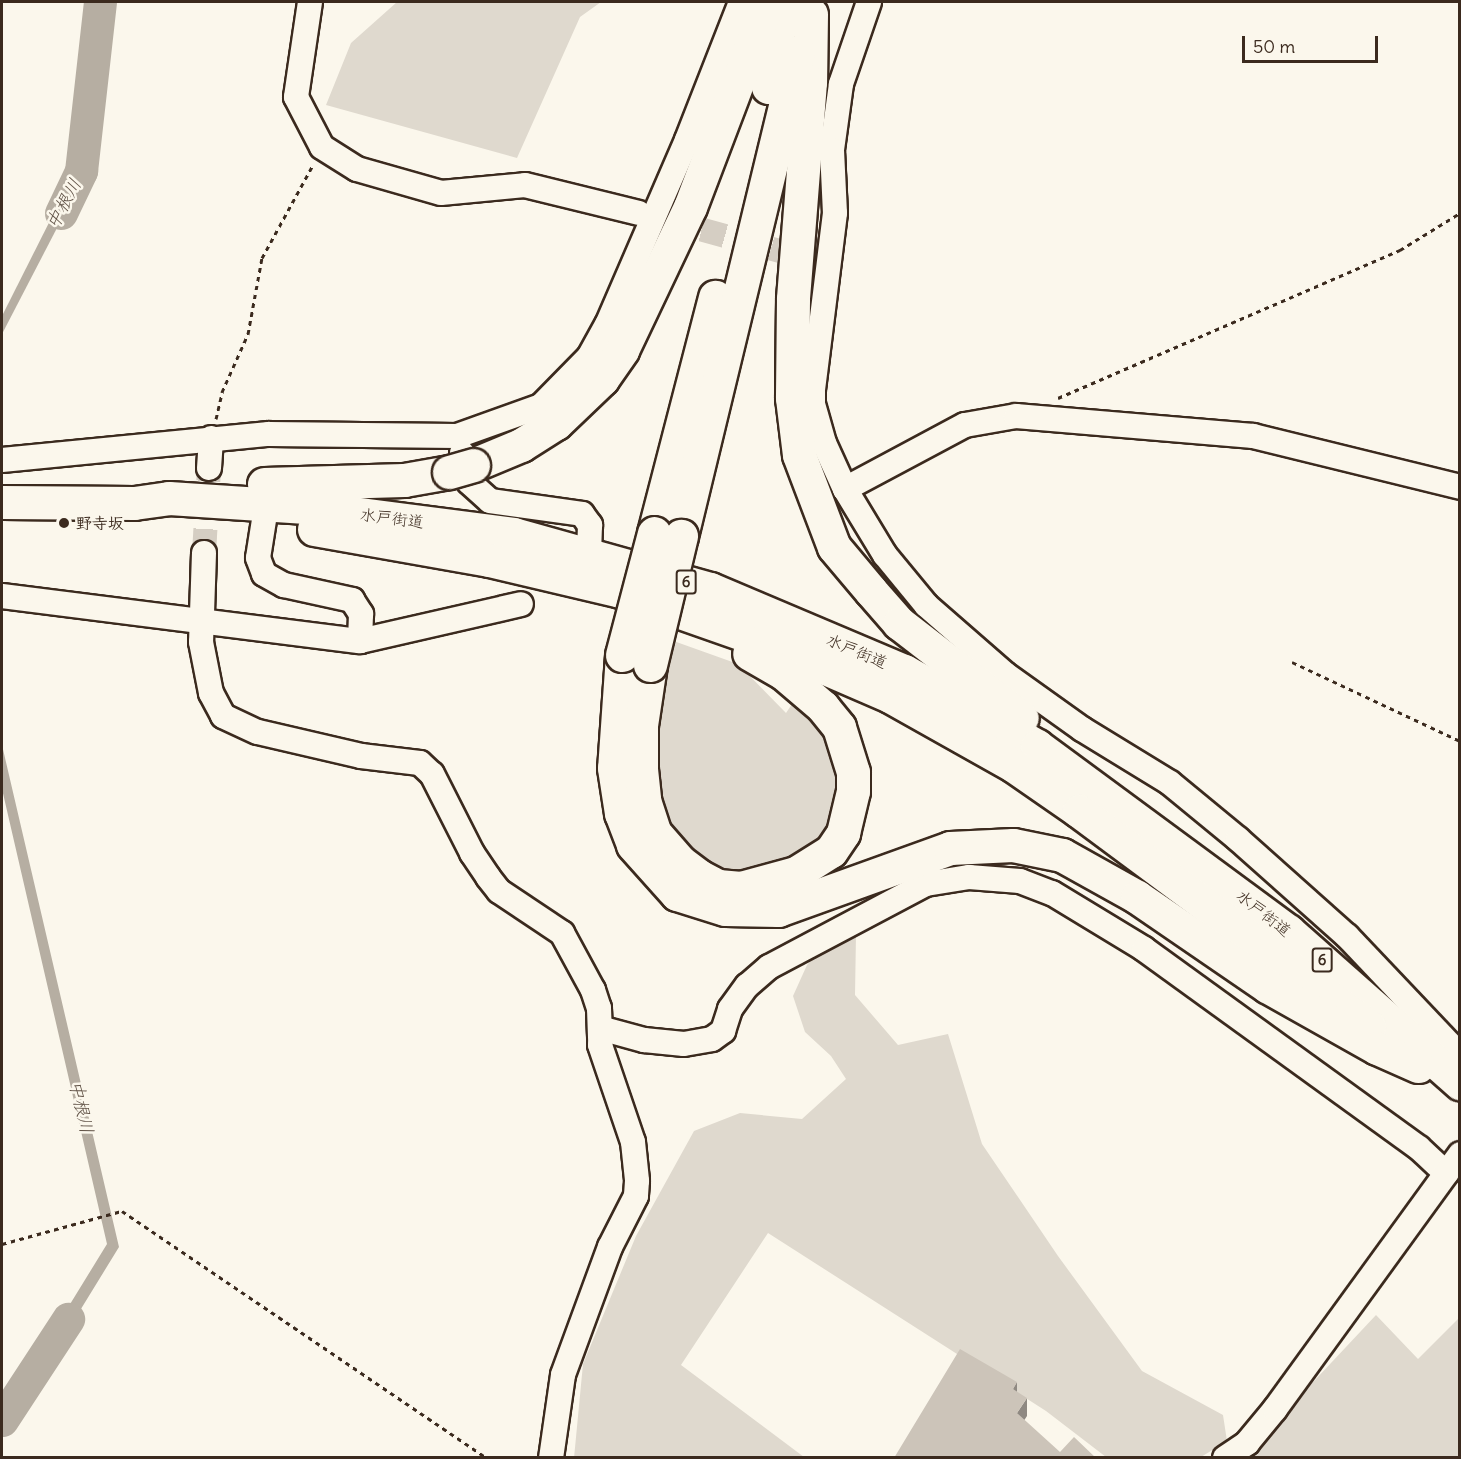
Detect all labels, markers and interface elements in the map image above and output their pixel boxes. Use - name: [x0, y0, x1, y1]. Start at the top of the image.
- scale bar: [1245, 24, 1382, 62]
- text: 50 m: [1253, 35, 1295, 58]
- water label: 中根川: [42, 175, 86, 233]
- street label: 水戸街道: [359, 505, 425, 531]
- place label: 野寺坂: [76, 513, 124, 533]
- marker: 野寺坂: [57, 516, 71, 530]
- road number: 6: [676, 570, 696, 594]
- street label: 水戸街道: [824, 630, 890, 672]
- street label: 水戸街道: [1233, 886, 1295, 940]
- road number: 6: [1312, 948, 1332, 972]
- water label: 中根川: [64, 1078, 98, 1136]

